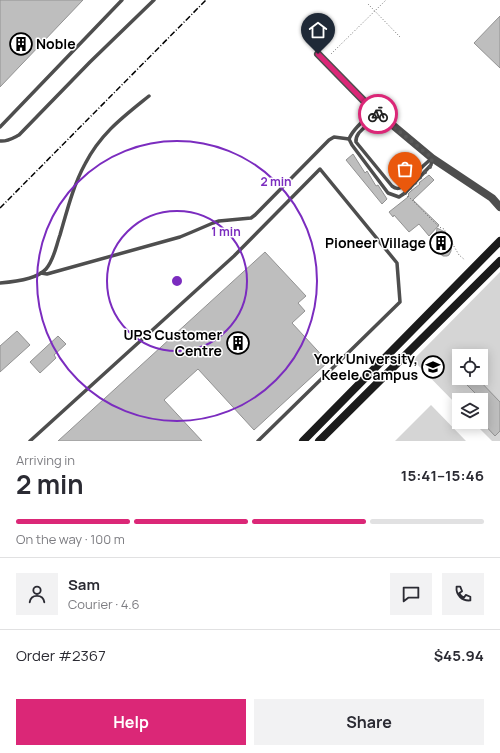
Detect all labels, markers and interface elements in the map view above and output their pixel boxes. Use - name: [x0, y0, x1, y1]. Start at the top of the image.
- pin: [301, 13, 335, 54]
- icon: home: [307, 19, 329, 41]
- building icon: Noble: [8, 31, 34, 57]
- place label: Noble: [36, 34, 76, 53]
- courier: [358, 94, 398, 134]
- icon: bike: [367, 103, 389, 125]
- pin: [388, 152, 422, 193]
- icon: bag: [394, 158, 416, 180]
- text: 2 min: [260, 173, 292, 190]
- text: 1 min: [211, 223, 241, 240]
- building icon: Pioneer Village: [428, 230, 454, 256]
- place label: Pioneer Village: [325, 233, 426, 252]
- centre of rings: [170, 274, 184, 288]
- place label: UPS Customer Centre: [123, 325, 222, 360]
- building icon: UPS Customer Centre: [225, 330, 251, 356]
- place label: York University, Keele Campus: [314, 349, 418, 384]
- map controls: [452, 349, 488, 429]
- button: locate: [452, 349, 488, 385]
- school or university icon: York University, Keele Campus: [420, 354, 446, 380]
- button: layers: [452, 393, 488, 429]
- text: Arriving in: [16, 451, 75, 469]
- text: 15:41–15:46: [401, 465, 484, 486]
- text: 2 min: [16, 466, 84, 502]
- text: On the way · 100 m: [16, 530, 125, 548]
- button: person: [16, 573, 58, 615]
- button: chat: [390, 573, 432, 615]
- button: phone: [442, 573, 484, 615]
- text: Sam: [68, 574, 100, 595]
- text: Courier · 4.6: [68, 595, 140, 613]
- text: Order #2367: [16, 645, 106, 666]
- text: $45.94: [434, 645, 484, 666]
- button: Help: [16, 699, 246, 745]
- button: Share: [254, 699, 484, 745]

